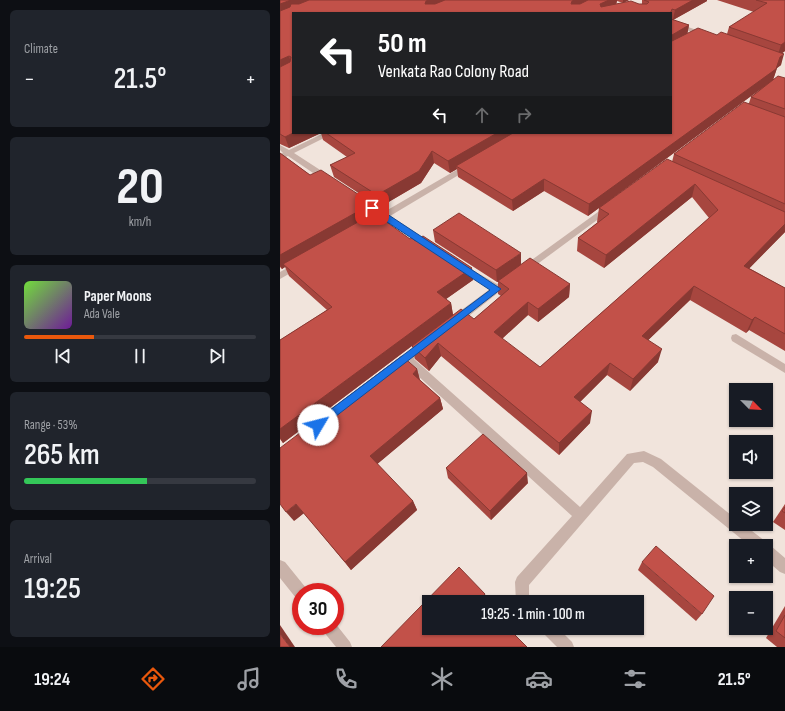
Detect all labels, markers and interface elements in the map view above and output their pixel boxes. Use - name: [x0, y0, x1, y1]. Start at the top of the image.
- text: 50 m: [378, 27, 427, 60]
- icon: left: [312, 28, 364, 80]
- text: Climate: [24, 41, 58, 57]
- text: 21.5°: [113, 61, 167, 97]
- text: Venkata Rao Colony Road: [378, 61, 529, 82]
- text: −: [24, 66, 35, 93]
- text: +: [245, 66, 256, 93]
- icon: left: [429, 104, 451, 126]
- icon: ahead: [471, 104, 493, 126]
- icon: right: [513, 104, 535, 126]
- text: 20: [116, 156, 164, 219]
- pin: [355, 191, 389, 225]
- icon: arrive: [361, 197, 383, 219]
- text: km/h: [129, 214, 151, 230]
- text: Paper Moons: [84, 287, 152, 306]
- text: Ada Vale: [84, 306, 120, 322]
- icon: previous: [52, 345, 74, 367]
- icon: pause: [129, 345, 151, 367]
- icon: next: [206, 345, 228, 367]
- north arrow: [729, 383, 773, 427]
- map controls: [729, 383, 773, 635]
- position arrow: [297, 404, 339, 446]
- text: Range · 53%: [24, 417, 78, 433]
- button: sound: [729, 435, 773, 479]
- text: 265 km: [24, 437, 100, 473]
- button: layers: [729, 487, 773, 531]
- button: +: [729, 539, 773, 583]
- text: Arrival: [24, 551, 52, 567]
- text: 19:25: [24, 571, 81, 607]
- speed limit sign: 30: [292, 583, 344, 635]
- button: −: [729, 591, 773, 635]
- text: 19:25 · 1 min · 100 m: [481, 605, 585, 624]
- icon: directions: [139, 665, 167, 693]
- icon: music: [235, 665, 263, 693]
- icon: phone: [332, 665, 360, 693]
- icon: climate: [428, 665, 456, 693]
- icon: car: [525, 665, 553, 693]
- icon: filters: [621, 665, 649, 693]
- text: 19:24: [34, 669, 70, 690]
- text: 21.5°: [718, 669, 751, 690]

